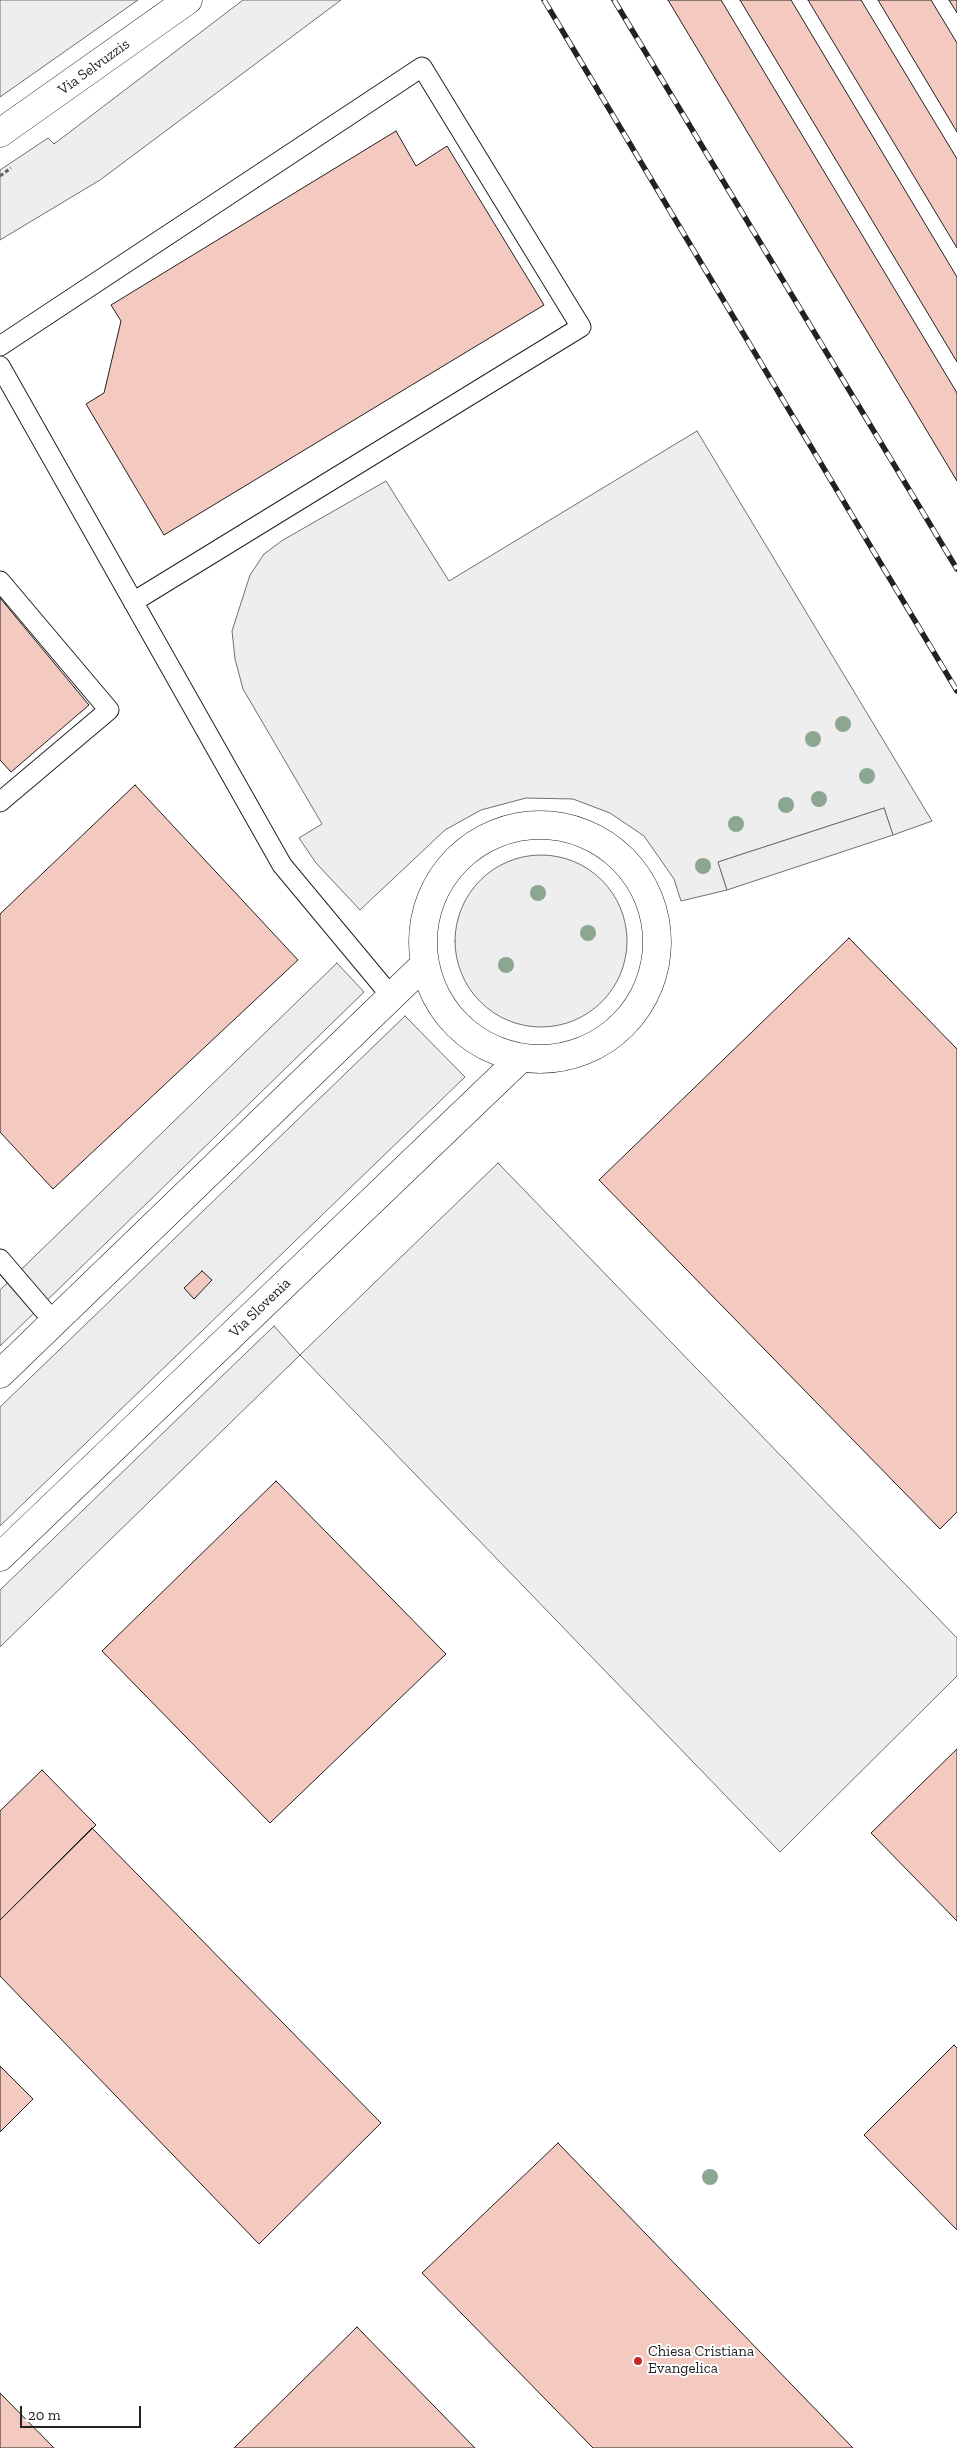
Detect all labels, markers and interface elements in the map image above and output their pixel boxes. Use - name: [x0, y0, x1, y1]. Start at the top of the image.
- street label: Via Selvuzzis: [55, 35, 133, 99]
- street label: Via Slovenia: [226, 1274, 294, 1342]
- place label: Chiesa Cristiana Evangelica: [648, 2343, 754, 2378]
- marker: Chiesa Cristiana Evangelica: [632, 2355, 644, 2367]
- scale bar: [22, 2396, 144, 2428]
- text: 20 m: [28, 2406, 61, 2424]

